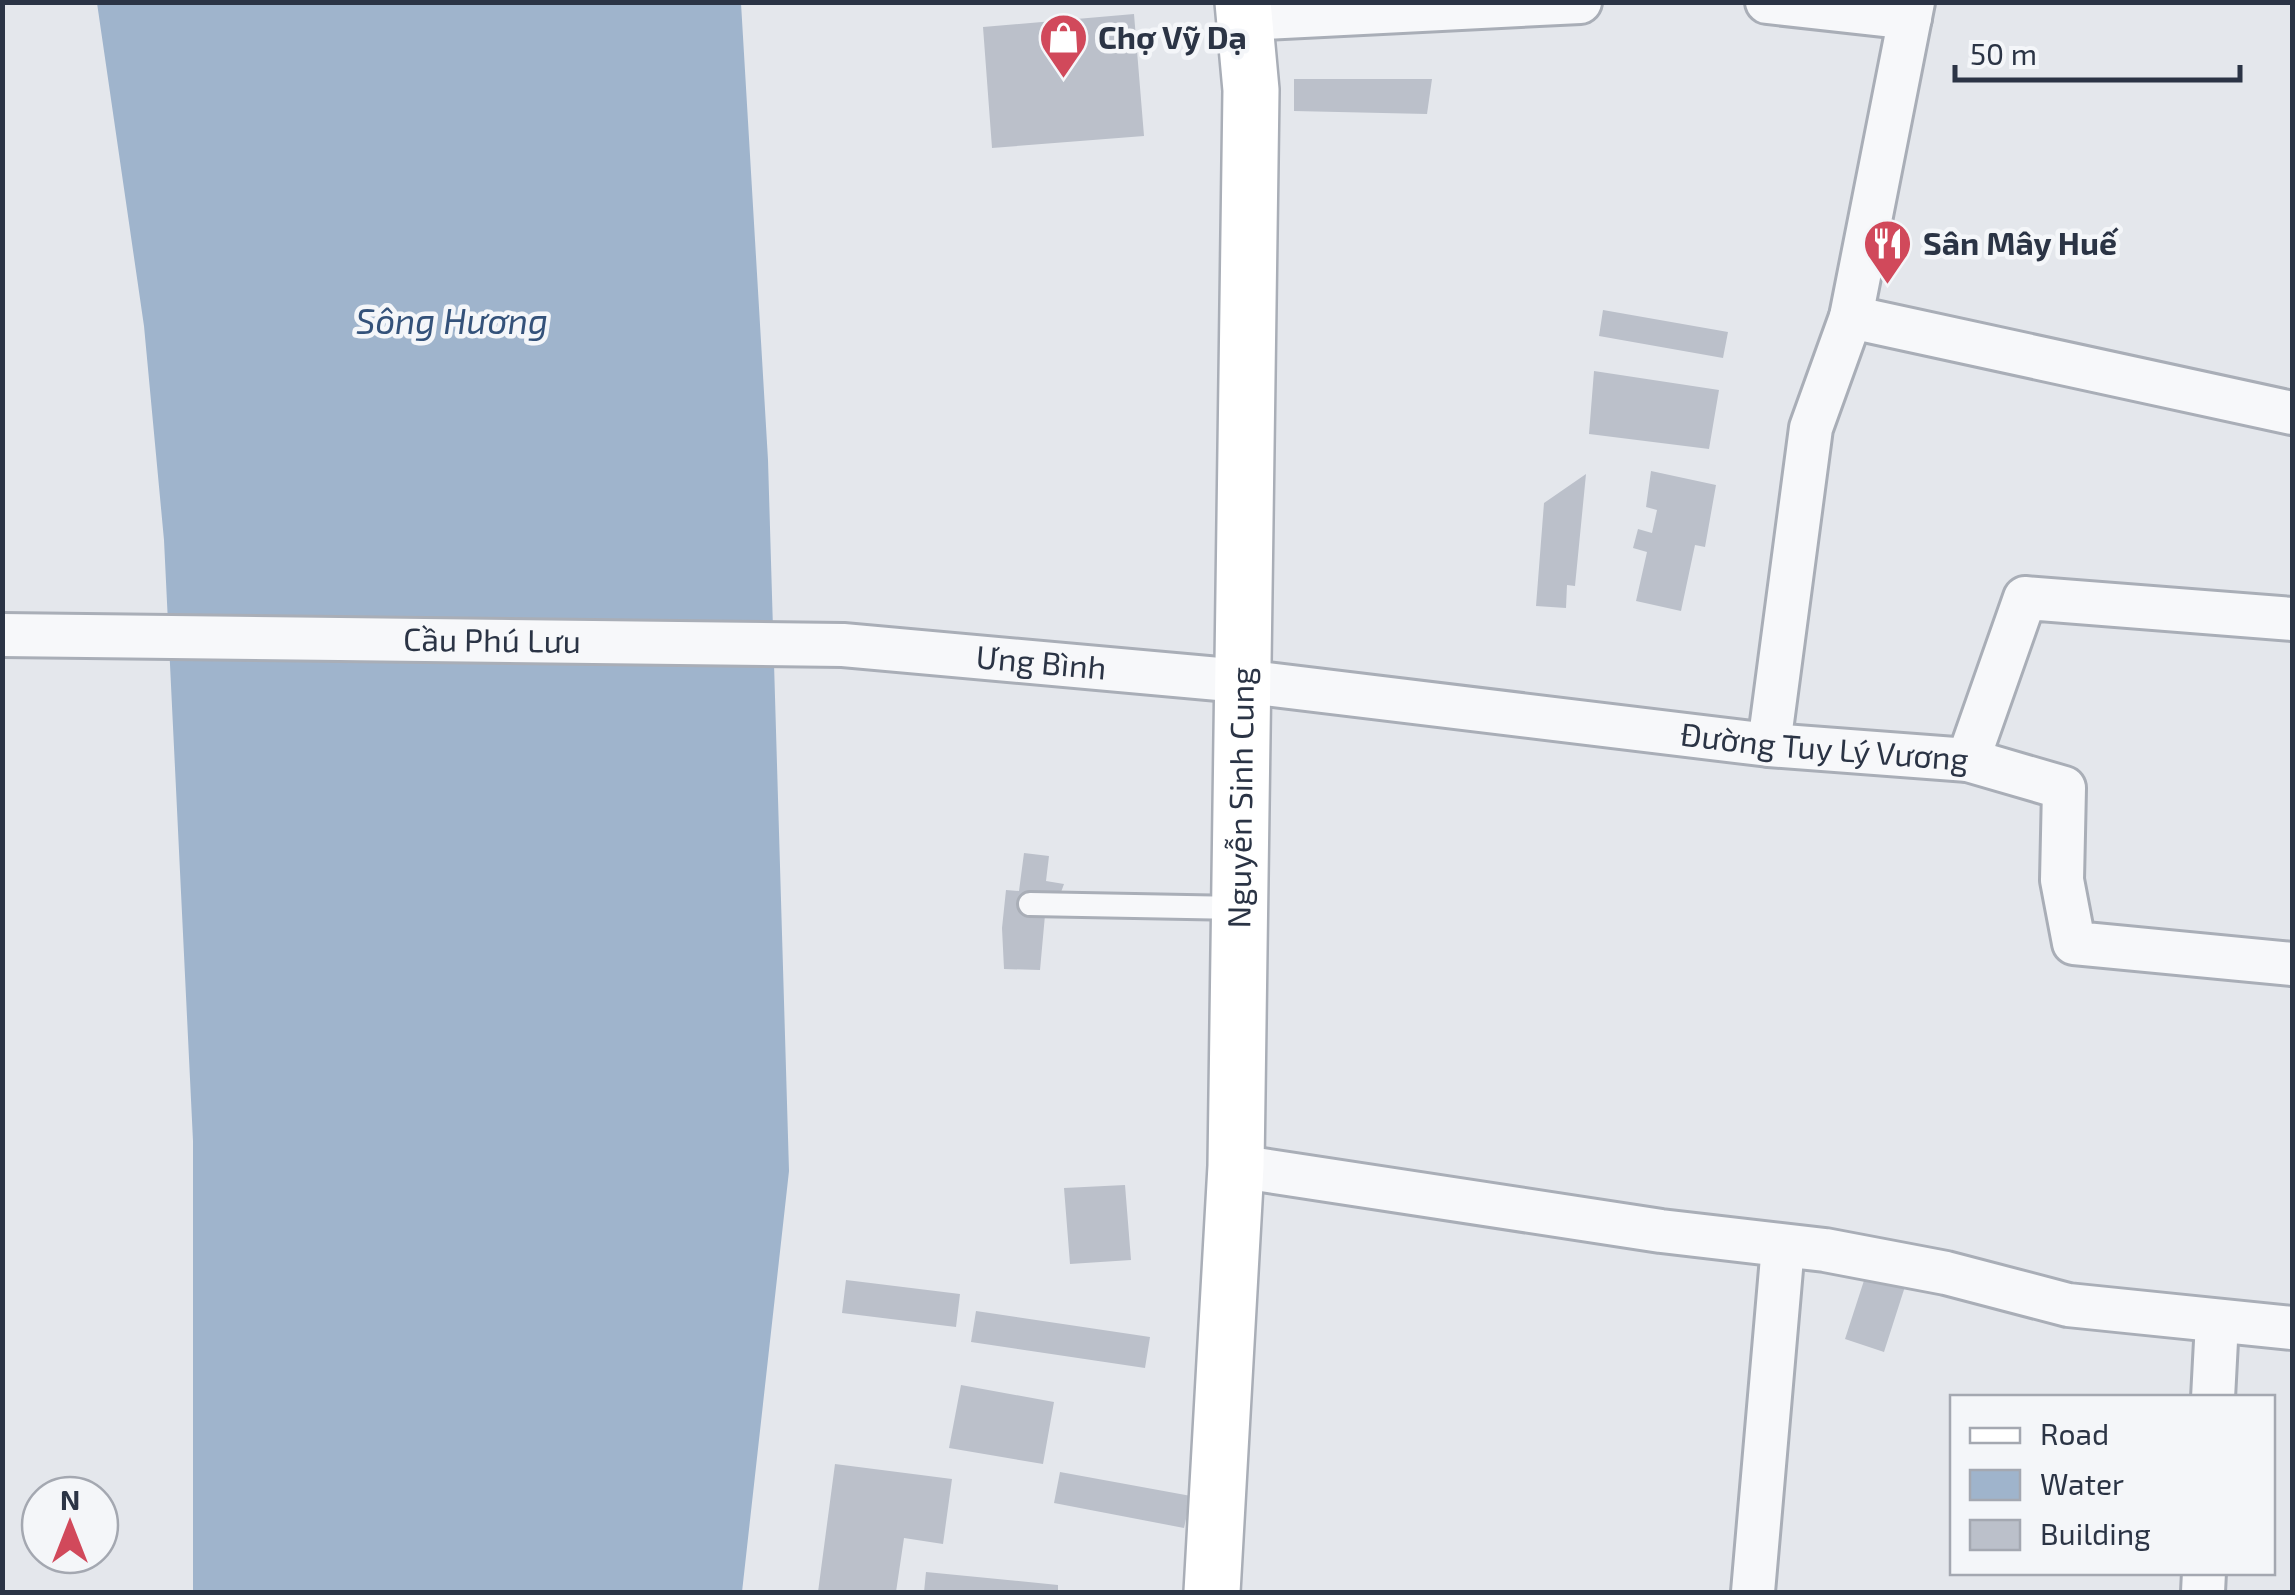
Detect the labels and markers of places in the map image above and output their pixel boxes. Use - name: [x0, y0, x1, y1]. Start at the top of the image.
- shop icon: Chợ Vỹ Dạ: [1037, 12, 1089, 80]
- place label: Chợ Vỹ Dạ: [1098, 17, 1247, 56]
- restaurant icon: Sân Mây Huế: [1862, 218, 1914, 286]
- place label: Sân Mây Huế: [1923, 223, 2119, 262]

